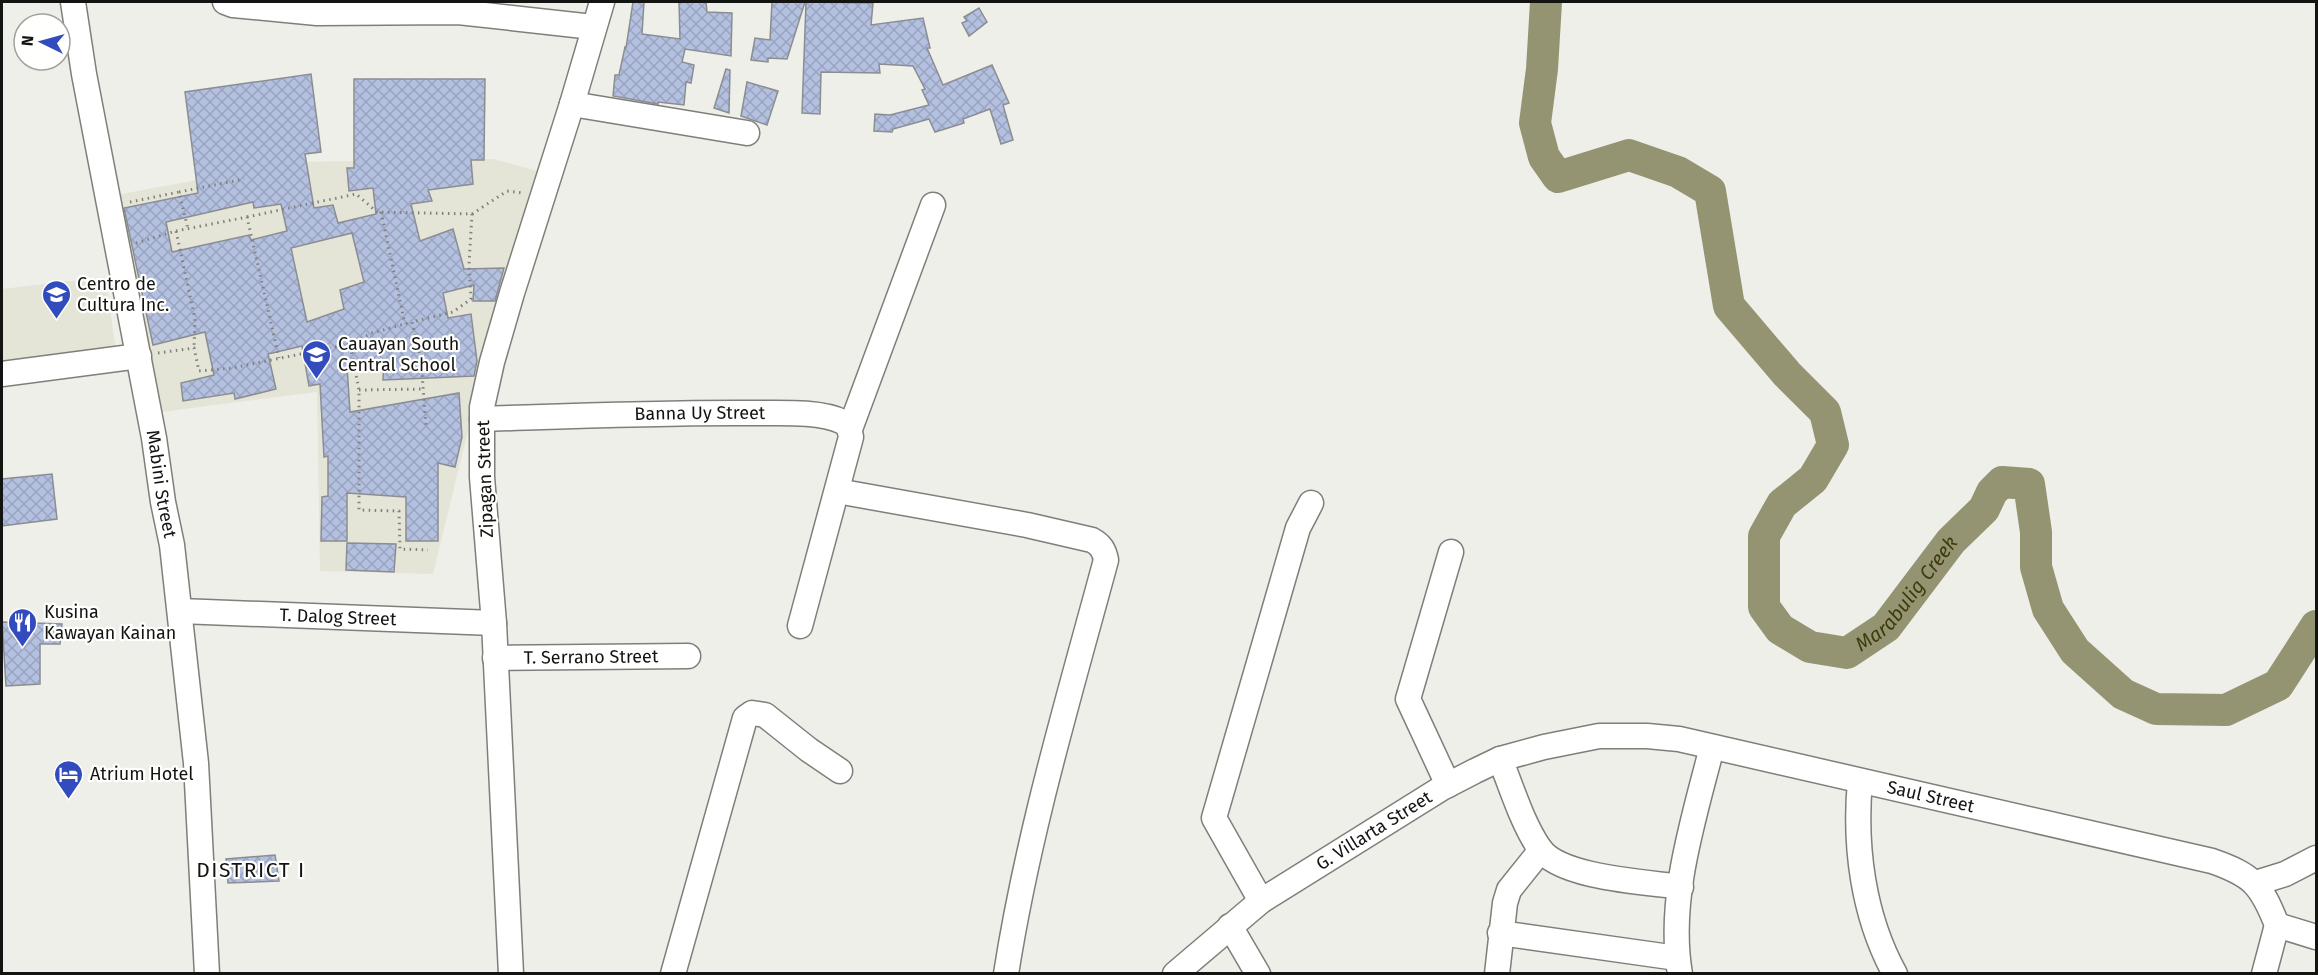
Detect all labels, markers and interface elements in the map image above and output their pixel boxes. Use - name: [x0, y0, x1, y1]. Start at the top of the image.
- north arrow: [12, 12, 72, 72]
- text: N: [18, 35, 37, 47]
- place label: Centro de Cultura Inc.: [77, 273, 169, 316]
- school or university icon: Centro de Cultura Inc.: [40, 278, 72, 320]
- place label: Cauayan South Central School: [338, 333, 459, 376]
- school or university icon: Cauayan South Central School: [301, 338, 333, 380]
- street label: Banna Uy Street: [634, 402, 766, 425]
- street label: Zipagan Street: [472, 419, 498, 538]
- street label: Mabini Street: [142, 428, 181, 540]
- water label: Marabulig Creek: [1850, 531, 1963, 656]
- place label: Kusina Kawayan Kainan: [44, 601, 176, 644]
- street label: T. Dalog Street: [279, 604, 397, 630]
- restaurant icon: Kusina Kawayan Kainan: [7, 606, 39, 648]
- street label: T. Serrano Street: [524, 645, 659, 669]
- hotel icon: Atrium Hotel: [53, 758, 85, 800]
- place label: Atrium Hotel: [90, 763, 194, 785]
- street label: Saul Street: [1885, 776, 1977, 817]
- street label: G. Villarta Street: [1312, 786, 1436, 875]
- district label: DISTRICT I: [196, 857, 306, 883]

